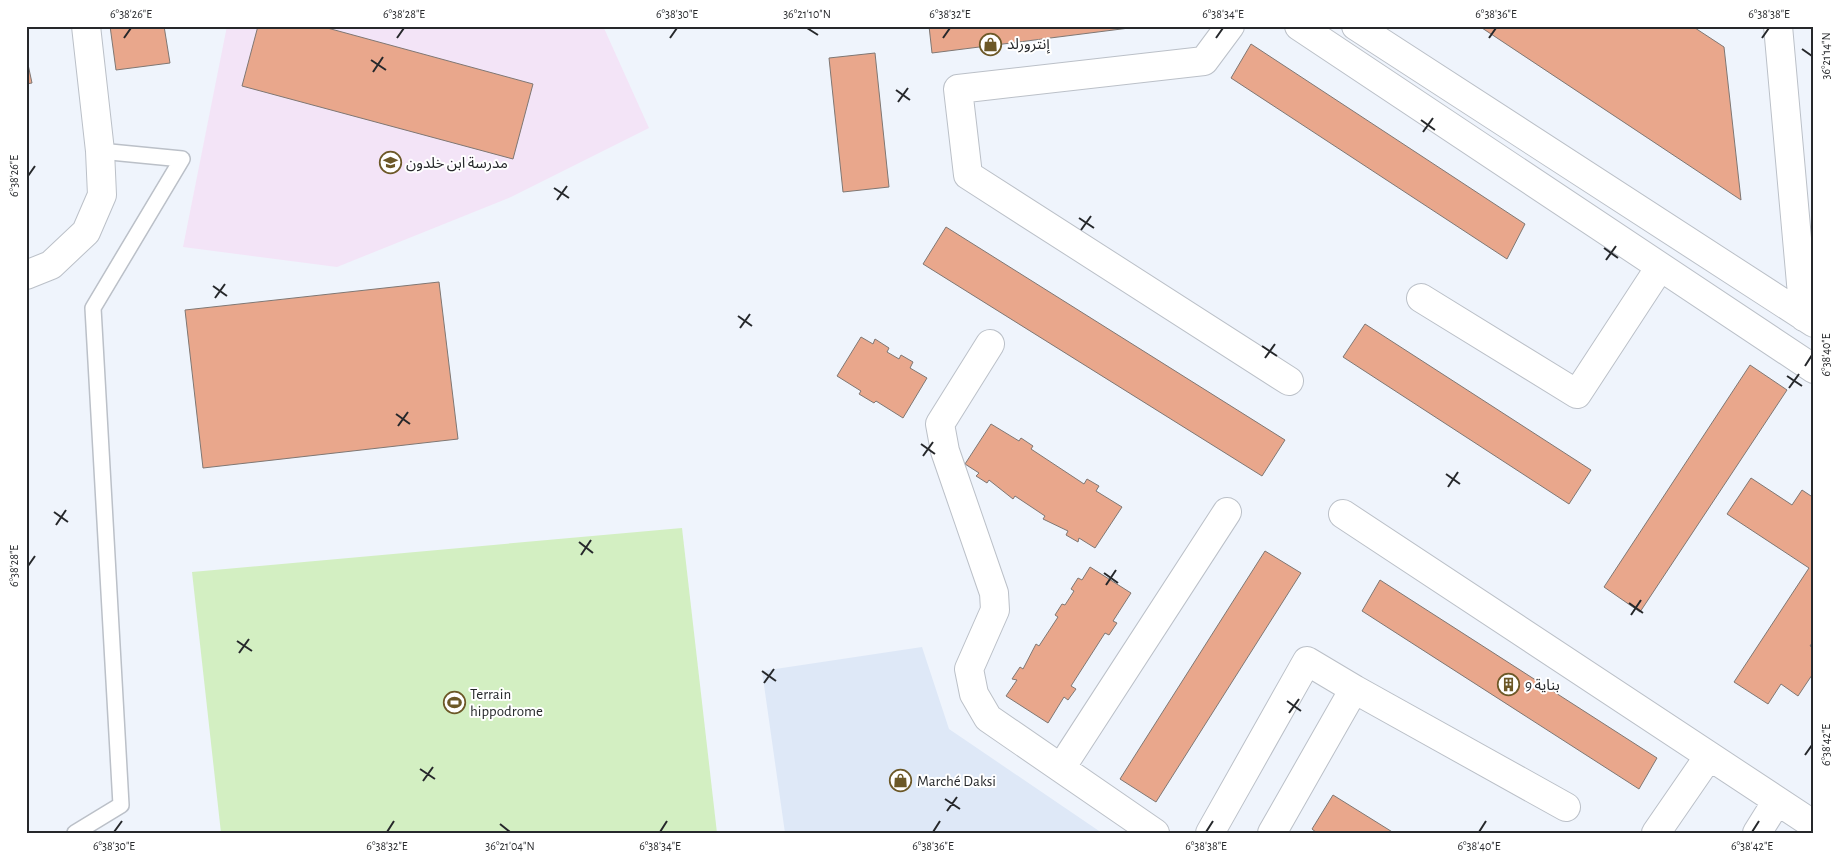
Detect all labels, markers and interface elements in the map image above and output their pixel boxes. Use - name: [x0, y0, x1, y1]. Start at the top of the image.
- text: 6°38'26"E: [110, 8, 152, 20]
- text: 6°38'28"E: [383, 8, 425, 20]
- text: 6°38'30"E: [656, 8, 698, 20]
- text: 36°21'10"N: [783, 8, 831, 20]
- text: 6°38'32"E: [929, 8, 971, 20]
- text: 6°38'34"E: [1202, 8, 1244, 20]
- text: 6°38'36"E: [1475, 8, 1517, 20]
- text: 6°38'38"E: [1748, 8, 1790, 20]
- shop icon: إنترورلد: [979, 32, 1003, 56]
- text: 36°21'14"N: [1820, 32, 1832, 80]
- place label: إنترورلد: [1007, 37, 1051, 54]
- school or university icon: مدرسة ابن خلدون: [378, 151, 402, 175]
- text: 6°38'26"E: [8, 155, 20, 197]
- place label: مدرسة ابن خلدون: [406, 156, 508, 172]
- text: 6°38'40"E: [1820, 333, 1832, 377]
- text: 6°38'28"E: [8, 545, 20, 587]
- building icon: بناية 9: [1497, 673, 1521, 697]
- place label: بناية 9: [1525, 678, 1560, 693]
- place label: Terrain hippodrome: [470, 687, 543, 719]
- sports icon: Terrain hippodrome: [442, 691, 466, 715]
- text: 6°38'42"E: [1820, 724, 1832, 766]
- shop icon: Marché Daksi: [889, 769, 913, 793]
- place label: Marché Daksi: [917, 774, 996, 789]
- text: 6°38'30"E: [93, 840, 135, 852]
- text: 6°38'32"E: [366, 840, 408, 852]
- text: 36°21'04"N: [485, 840, 535, 852]
- text: 6°38'34"E: [639, 840, 681, 852]
- text: 6°38'36"E: [912, 840, 954, 852]
- text: 6°38'38"E: [1185, 840, 1227, 852]
- text: 6°38'40"E: [1457, 840, 1501, 852]
- text: 6°38'42"E: [1731, 840, 1773, 852]

